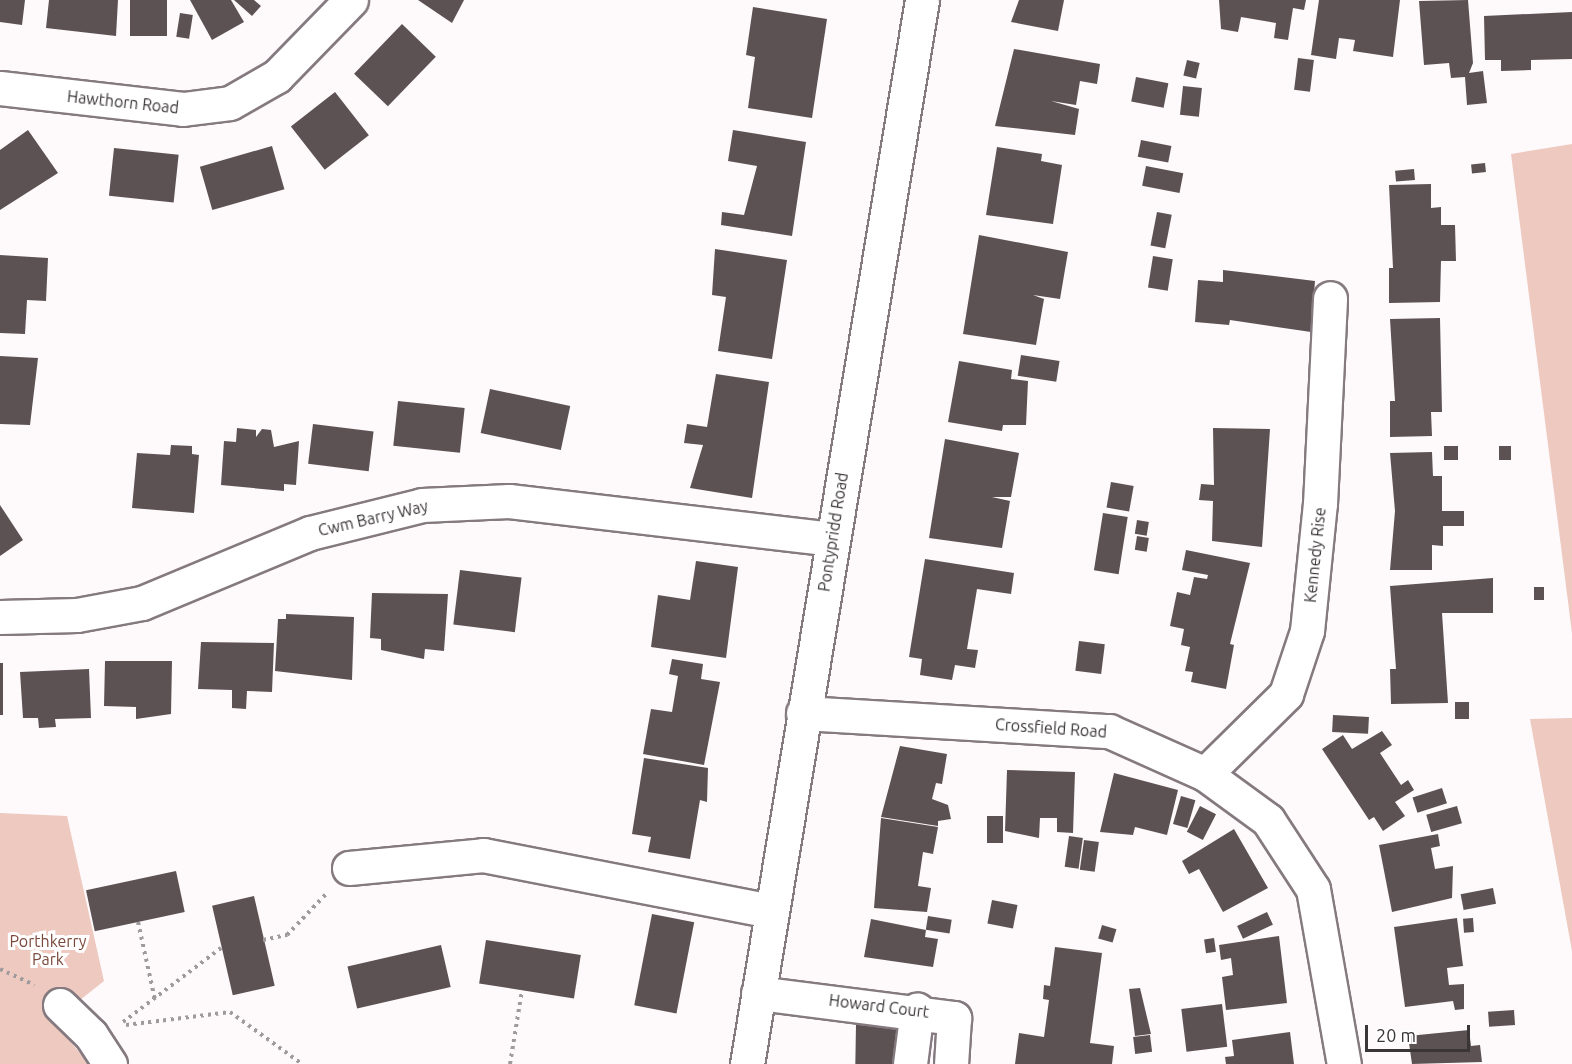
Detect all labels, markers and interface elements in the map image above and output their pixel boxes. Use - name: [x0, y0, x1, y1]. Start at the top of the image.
- street label: Hawthorn Road: [66, 87, 180, 117]
- street label: Pontypridd Road: [814, 471, 852, 593]
- street label: Cwm Barry Way: [316, 496, 430, 540]
- street label: Kennedy Rise: [1300, 506, 1330, 604]
- street label: Crossfield Road: [994, 715, 1108, 741]
- park label: Porthkerry Park: [9, 931, 87, 969]
- street label: Howard Court: [828, 990, 930, 1022]
- scale bar: [1368, 1013, 1473, 1051]
- text: 20 m: [1376, 1025, 1416, 1045]

